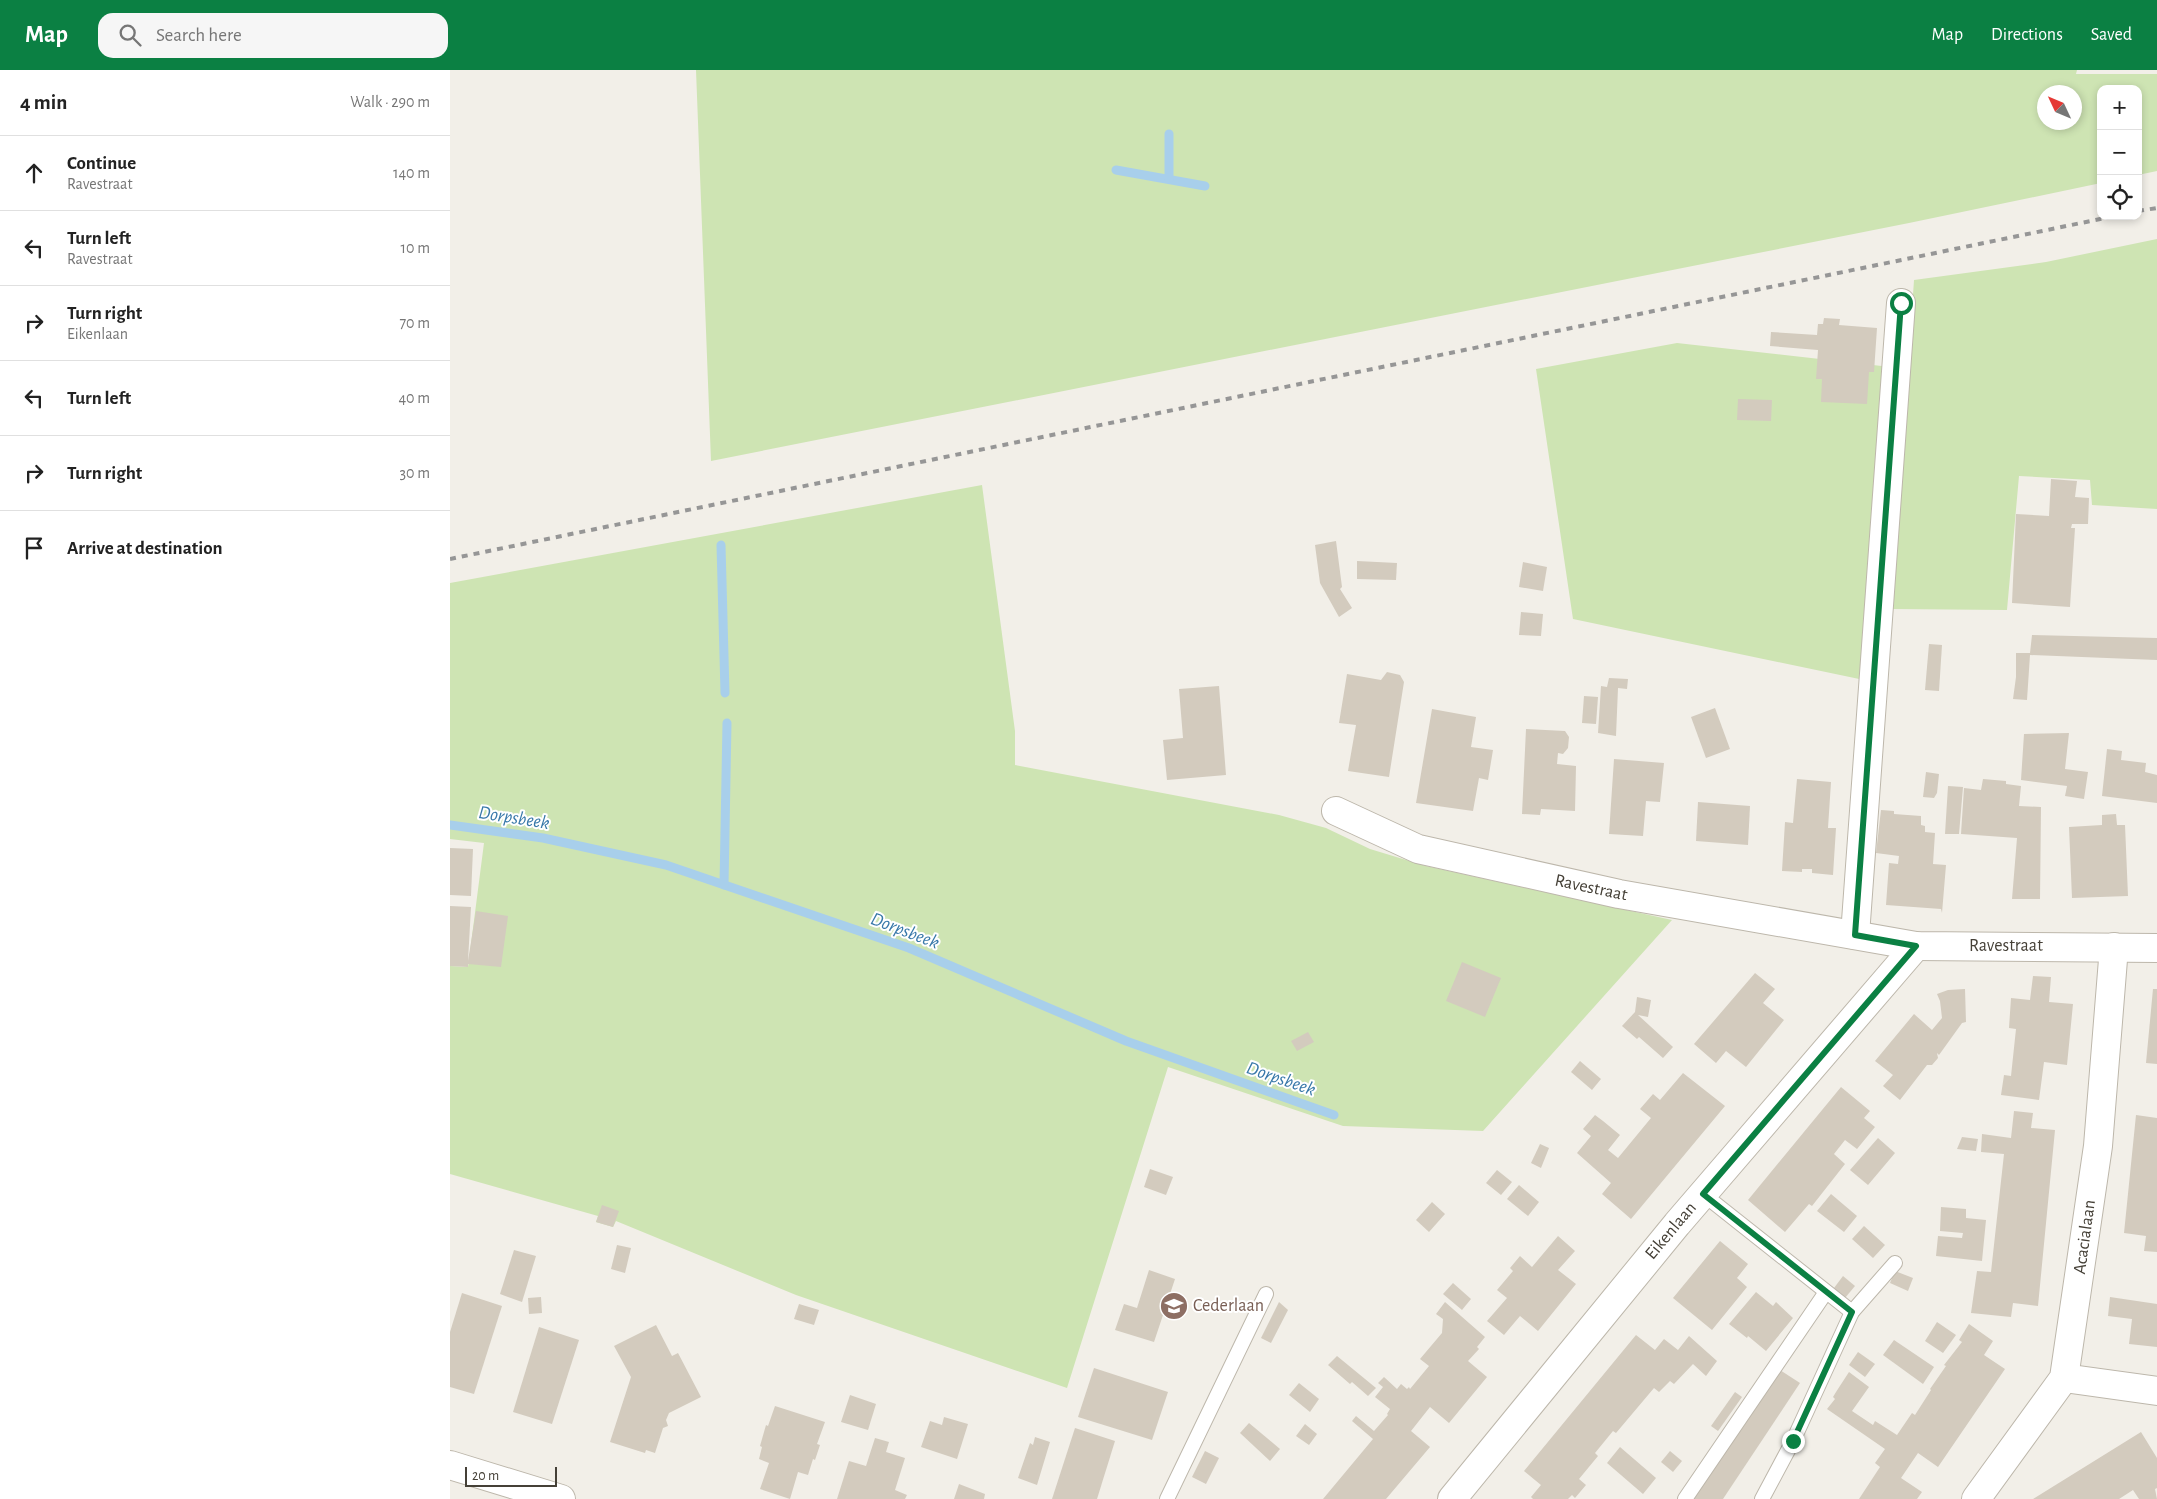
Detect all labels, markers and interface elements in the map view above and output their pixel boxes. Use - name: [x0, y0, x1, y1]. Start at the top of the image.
- search box: [98, 13, 448, 58]
- icon: search: [116, 21, 144, 49]
- text: Map: [25, 23, 68, 47]
- text: Search here: [156, 26, 242, 45]
- text: Map: [1932, 26, 1963, 44]
- text: Directions: [1991, 26, 2063, 44]
- text: Saved: [2091, 26, 2132, 44]
- north arrow: [2037, 85, 2082, 130]
- map controls: [2097, 85, 2142, 220]
- button: +: [2097, 85, 2142, 130]
- text: 4 min: [20, 92, 67, 113]
- text: Walk · 290 m: [350, 94, 430, 110]
- button: −: [2097, 130, 2142, 175]
- text: Continue: [67, 154, 136, 173]
- icon: ahead: [20, 159, 48, 187]
- text: 140 m: [393, 165, 430, 181]
- button: locate: [2097, 175, 2142, 220]
- text: Ravestraat: [67, 176, 133, 192]
- text: Turn left: [67, 229, 131, 248]
- icon: left: [20, 234, 48, 262]
- text: 10 m: [401, 240, 430, 256]
- text: Ravestraat: [67, 251, 133, 267]
- route start: [1890, 292, 1913, 315]
- text: Turn right: [67, 304, 142, 323]
- icon: right: [20, 309, 48, 337]
- text: 70 m: [399, 315, 430, 331]
- text: Eikenlaan: [67, 326, 128, 342]
- icon: left: [20, 384, 48, 412]
- text: Turn left: [67, 389, 131, 408]
- text: 40 m: [398, 390, 430, 406]
- icon: right: [20, 459, 48, 487]
- text: Turn right: [67, 464, 142, 483]
- text: 30 m: [400, 465, 430, 481]
- icon: arrive: [20, 534, 48, 562]
- text: Arrive at destination: [67, 539, 223, 558]
- water label: Dorpsbeek: [477, 803, 551, 833]
- street label: Ravestraat: [1553, 872, 1629, 905]
- water label: Dorpsbeek: [868, 909, 942, 953]
- street label: Ravestraat: [1969, 937, 2043, 955]
- water label: Dorpsbeek: [1244, 1058, 1318, 1100]
- street label: Eikenlaan: [1642, 1199, 1700, 1263]
- street label: Acacialaan: [2071, 1199, 2099, 1275]
- school or university icon: Cederlaan: [1159, 1291, 1189, 1321]
- place label: Cederlaan: [1193, 1297, 1264, 1315]
- route end: [1782, 1430, 1805, 1453]
- scale bar: [465, 1464, 558, 1487]
- text: 20 m: [472, 1469, 499, 1483]

